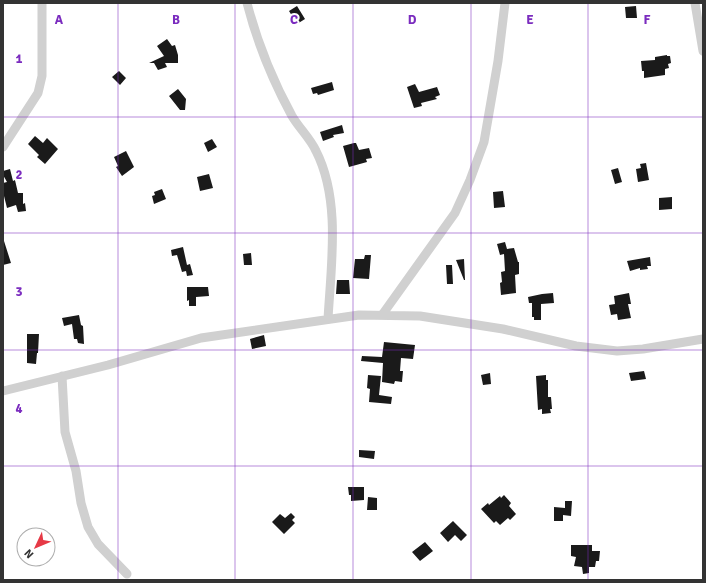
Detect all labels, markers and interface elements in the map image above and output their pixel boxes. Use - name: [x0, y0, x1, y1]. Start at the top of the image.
- text: A: [55, 12, 64, 28]
- text: B: [172, 12, 180, 28]
- text: C: [290, 12, 298, 28]
- text: D: [408, 12, 417, 28]
- text: E: [526, 12, 534, 28]
- text: F: [644, 12, 651, 28]
- text: 1: [15, 51, 23, 67]
- text: 2: [15, 167, 23, 183]
- text: 3: [15, 284, 23, 300]
- text: 4: [15, 401, 23, 417]
- north arrow: [16, 527, 56, 567]
- text: N: [22, 546, 37, 561]

